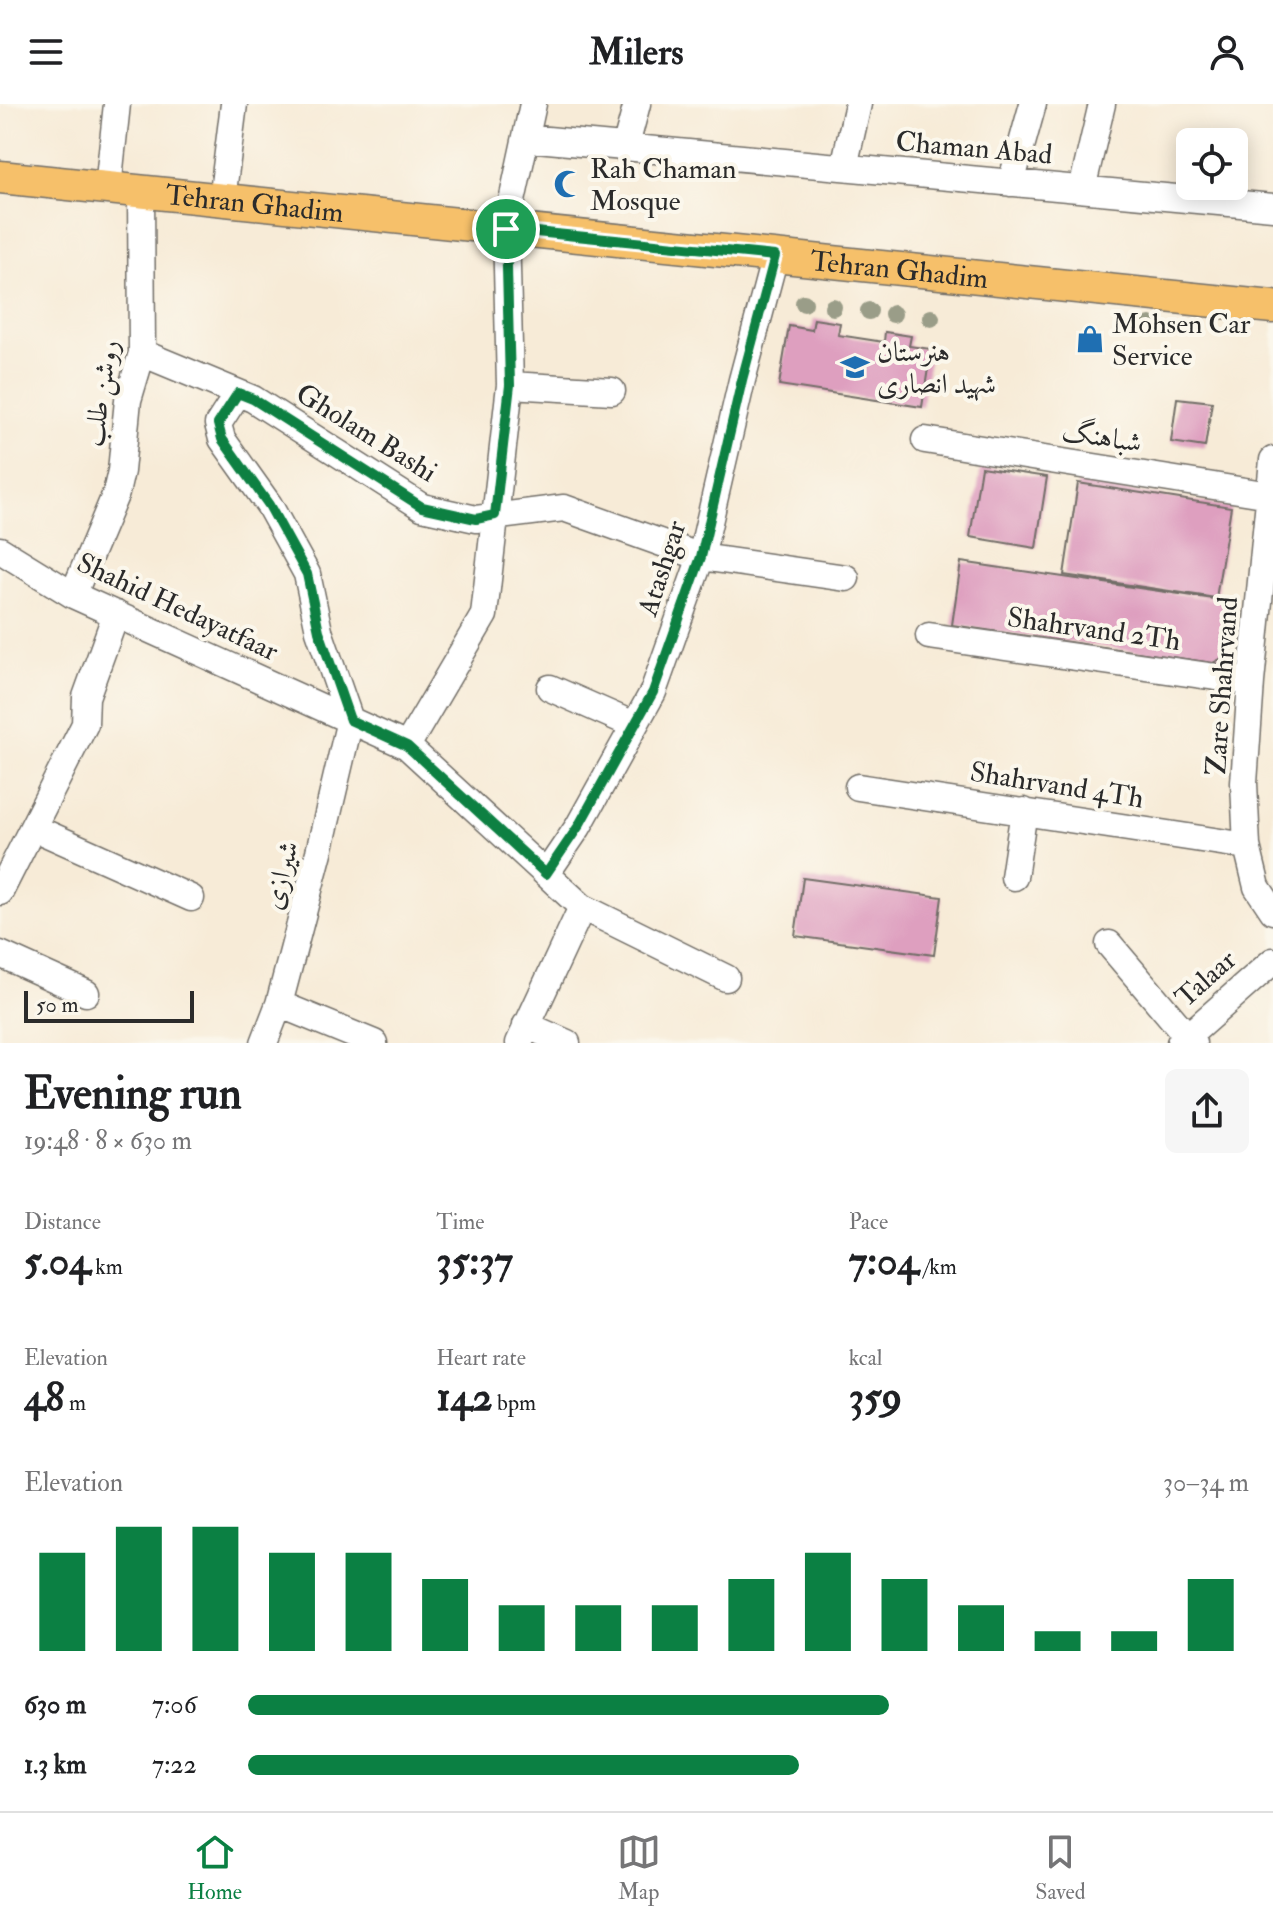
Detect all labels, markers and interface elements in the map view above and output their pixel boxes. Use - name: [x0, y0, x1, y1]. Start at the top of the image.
- icon: menu: [24, 30, 68, 74]
- text: Milers: [589, 30, 684, 75]
- icon: person: [1205, 30, 1249, 74]
- street label: Chaman Abad: [894, 124, 1054, 173]
- map controls: [1176, 128, 1248, 200]
- button: locate: [1176, 128, 1248, 200]
- place label: Rah Chaman Mosque: [590, 152, 737, 219]
- mosque icon: Rah Chaman Mosque: [553, 169, 583, 199]
- street label: Tehran Ghadim: [164, 178, 345, 231]
- pin: [472, 195, 540, 263]
- icon: arrive: [484, 207, 528, 251]
- street label: Tehran Ghadim: [809, 244, 990, 297]
- place label: Mohsen Car Service: [1112, 307, 1251, 374]
- shop icon: Mohsen Car Service: [1075, 324, 1105, 354]
- place label: هنرستان شهید انصاری: [877, 335, 996, 402]
- street label: روشن طلب: [76, 337, 127, 449]
- school or university icon: هنرستان شهید انصاری: [840, 352, 870, 382]
- street label: Gholam Bashi: [289, 376, 443, 490]
- street label: شباهنگ: [1059, 413, 1144, 461]
- street label: Atashgar: [630, 516, 694, 622]
- street label: Shahid Hedayatfaar: [71, 545, 284, 670]
- street label: Zare Shahrvand: [1199, 595, 1246, 777]
- street label: Shahrvand 2Th: [1005, 600, 1183, 659]
- street label: Shahrvand 4Th: [967, 754, 1146, 817]
- street label: شیرازی: [255, 837, 307, 914]
- street label: Talaar: [1168, 942, 1244, 1015]
- scale bar: [24, 987, 194, 1023]
- text: 50 m: [36, 991, 78, 1019]
- text: Evening run: [24, 1067, 242, 1122]
- button: share: [1165, 1069, 1249, 1153]
- text: 19:48 · 8 × 630 m: [24, 1125, 192, 1157]
- text: Distance: [24, 1208, 101, 1236]
- text: Time: [436, 1208, 484, 1236]
- text: Pace: [849, 1208, 888, 1236]
- text: 5.04: [24, 1236, 91, 1287]
- text: 35:37: [436, 1236, 513, 1287]
- text: 7:04: [849, 1236, 919, 1287]
- text: km: [91, 1253, 123, 1281]
- text: /km: [919, 1253, 957, 1281]
- text: Elevation: [24, 1344, 108, 1372]
- text: Heart rate: [436, 1344, 526, 1372]
- text: kcal: [849, 1344, 882, 1372]
- text: 48: [24, 1372, 64, 1423]
- text: 142: [436, 1372, 492, 1423]
- text: 359: [849, 1372, 902, 1423]
- text: m: [64, 1389, 86, 1417]
- text: bpm: [492, 1389, 536, 1417]
- text: Elevation: [24, 1467, 123, 1499]
- text: 30–34 m: [1163, 1467, 1249, 1499]
- text: 630 m: [24, 1689, 86, 1721]
- text: 7:06: [152, 1689, 197, 1721]
- text: 1.3 km: [24, 1749, 86, 1781]
- text: 7:22: [152, 1749, 197, 1781]
- tab: Home: [187, 1830, 242, 1906]
- tab: Map: [617, 1830, 661, 1906]
- tab: Saved: [1035, 1830, 1086, 1906]

